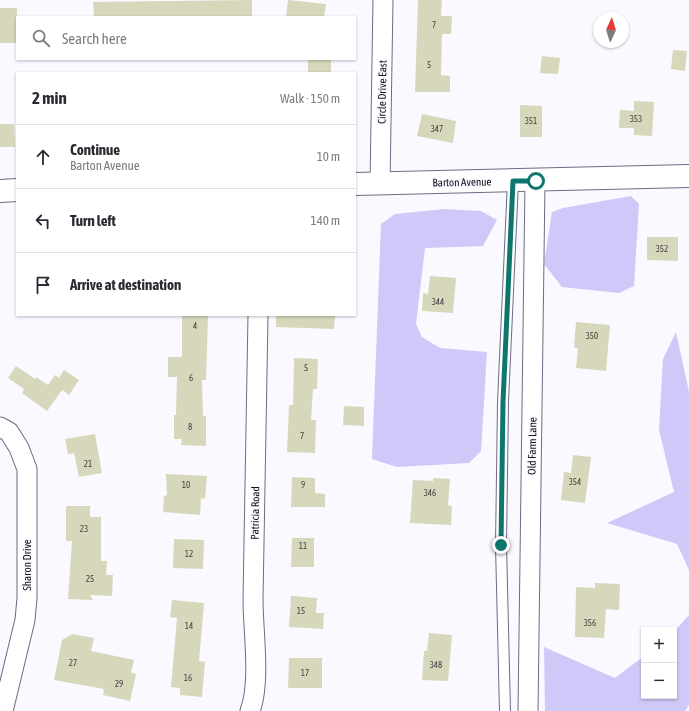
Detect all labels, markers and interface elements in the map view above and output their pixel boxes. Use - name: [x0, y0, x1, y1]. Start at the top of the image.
- north arrow: [593, 12, 629, 48]
- search box: [16, 16, 356, 60]
- house number: 7: [432, 20, 436, 30]
- icon: search: [30, 27, 52, 49]
- text: Search here: [62, 30, 127, 47]
- street label: Circle Drive East: [375, 60, 389, 124]
- house number: 5: [427, 60, 431, 70]
- text: 2 min: [32, 88, 67, 108]
- text: Walk · 150 m: [280, 91, 340, 106]
- house number: 353: [630, 114, 642, 124]
- house number: 351: [525, 116, 537, 126]
- house number: 347: [431, 124, 443, 134]
- text: Continue: [70, 141, 120, 158]
- icon: ahead: [32, 146, 54, 168]
- text: 10 m: [317, 149, 340, 164]
- text: Barton Avenue: [70, 158, 140, 173]
- route start: [527, 172, 545, 190]
- street label: Barton Avenue: [432, 175, 492, 189]
- icon: left: [32, 210, 54, 232]
- text: Turn left: [70, 212, 116, 229]
- text: 140 m: [311, 213, 340, 228]
- house number: 352: [656, 244, 668, 254]
- icon: arrive: [32, 274, 54, 296]
- text: Arrive at destination: [70, 276, 181, 293]
- house number: 344: [432, 297, 444, 307]
- house number: 4: [193, 321, 197, 331]
- house number: 350: [586, 331, 598, 341]
- house number: 5: [304, 363, 308, 373]
- house number: 6: [189, 373, 193, 383]
- street label: Old Farm Lane: [525, 417, 539, 475]
- house number: 8: [188, 422, 192, 432]
- house number: 7: [300, 431, 304, 441]
- house number: 21: [84, 459, 92, 469]
- house number: 354: [569, 477, 581, 487]
- house number: 10: [182, 480, 190, 490]
- house number: 9: [301, 480, 305, 490]
- street label: Patricia Road: [249, 486, 261, 540]
- house number: 346: [424, 488, 436, 498]
- house number: 23: [80, 524, 88, 534]
- route end: [492, 536, 510, 554]
- street label: Sharon Drive: [21, 539, 33, 591]
- house number: 11: [299, 541, 307, 551]
- house number: 12: [185, 549, 193, 559]
- house number: 25: [86, 574, 94, 584]
- house number: 15: [297, 606, 305, 616]
- house number: 356: [584, 618, 596, 628]
- house number: 14: [185, 621, 193, 631]
- map controls: [641, 627, 677, 699]
- button: +: [641, 627, 677, 663]
- house number: 27: [69, 658, 77, 668]
- house number: 348: [430, 660, 442, 670]
- button: −: [641, 663, 677, 699]
- house number: 17: [301, 668, 309, 678]
- house number: 16: [184, 673, 192, 683]
- house number: 29: [115, 679, 123, 689]

